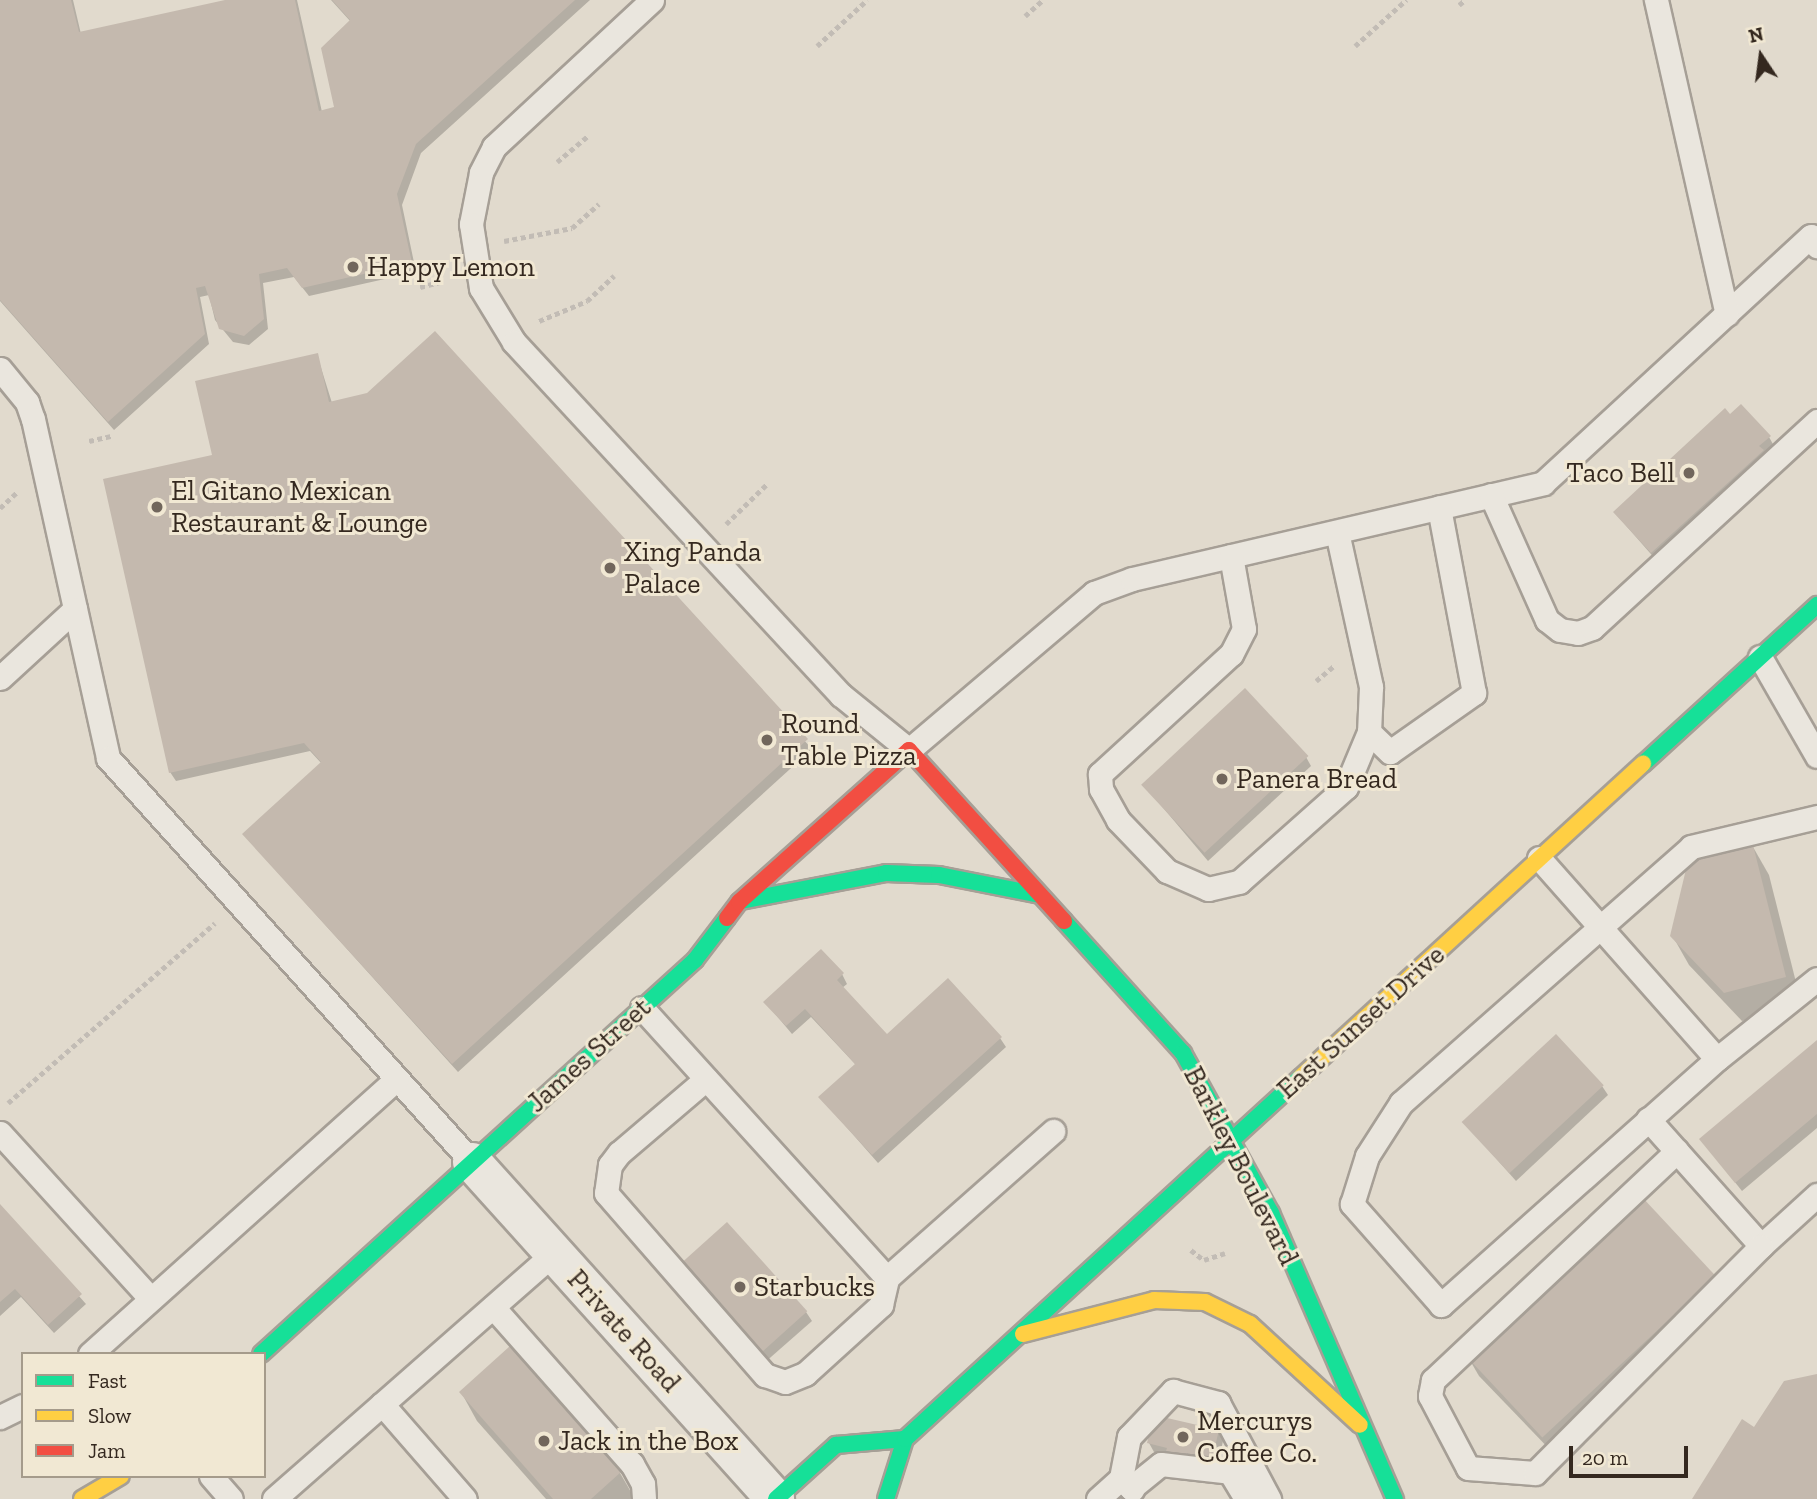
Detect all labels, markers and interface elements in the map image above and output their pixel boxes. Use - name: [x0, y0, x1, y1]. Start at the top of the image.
- north arrow: [1726, 21, 1796, 91]
- text: N: [1747, 22, 1766, 48]
- place label: Happy Lemon: [367, 250, 535, 284]
- marker: Happy Lemon: [345, 259, 361, 275]
- place label: Taco Bell: [1566, 456, 1675, 490]
- marker: Taco Bell: [1681, 465, 1697, 481]
- place label: El Gitano Mexican Restaurant & Lounge: [171, 474, 428, 540]
- marker: El Gitano Mexican Restaurant & Lounge: [149, 499, 165, 515]
- place label: Xing Panda Palace: [624, 535, 762, 601]
- marker: Xing Panda Palace: [602, 560, 618, 576]
- place label: Round Table Pizza: [781, 707, 916, 773]
- marker: Round Table Pizza: [759, 732, 775, 748]
- place label: Panera Bread: [1236, 762, 1397, 796]
- marker: Panera Bread: [1214, 771, 1230, 787]
- street label: East Sunset Drive: [1270, 938, 1452, 1106]
- street label: James Street: [520, 991, 658, 1119]
- street label: Barkley Boulevard: [1176, 1061, 1306, 1271]
- street label: Private Road: [560, 1263, 688, 1399]
- place label: Starbucks: [754, 1270, 875, 1304]
- marker: Starbucks: [732, 1279, 748, 1295]
- legend: [21, 1352, 266, 1478]
- text: Fast: [88, 1368, 127, 1393]
- text: Slow: [88, 1403, 131, 1428]
- place label: Mercurys Coffee Co.: [1197, 1404, 1317, 1470]
- place label: Jack in the Box: [558, 1424, 738, 1458]
- marker: Mercurys Coffee Co.: [1175, 1429, 1191, 1445]
- scale bar: [1572, 1432, 1691, 1476]
- marker: Jack in the Box: [536, 1433, 552, 1449]
- text: Jam: [88, 1438, 125, 1463]
- text: 20 m: [1582, 1445, 1628, 1470]

